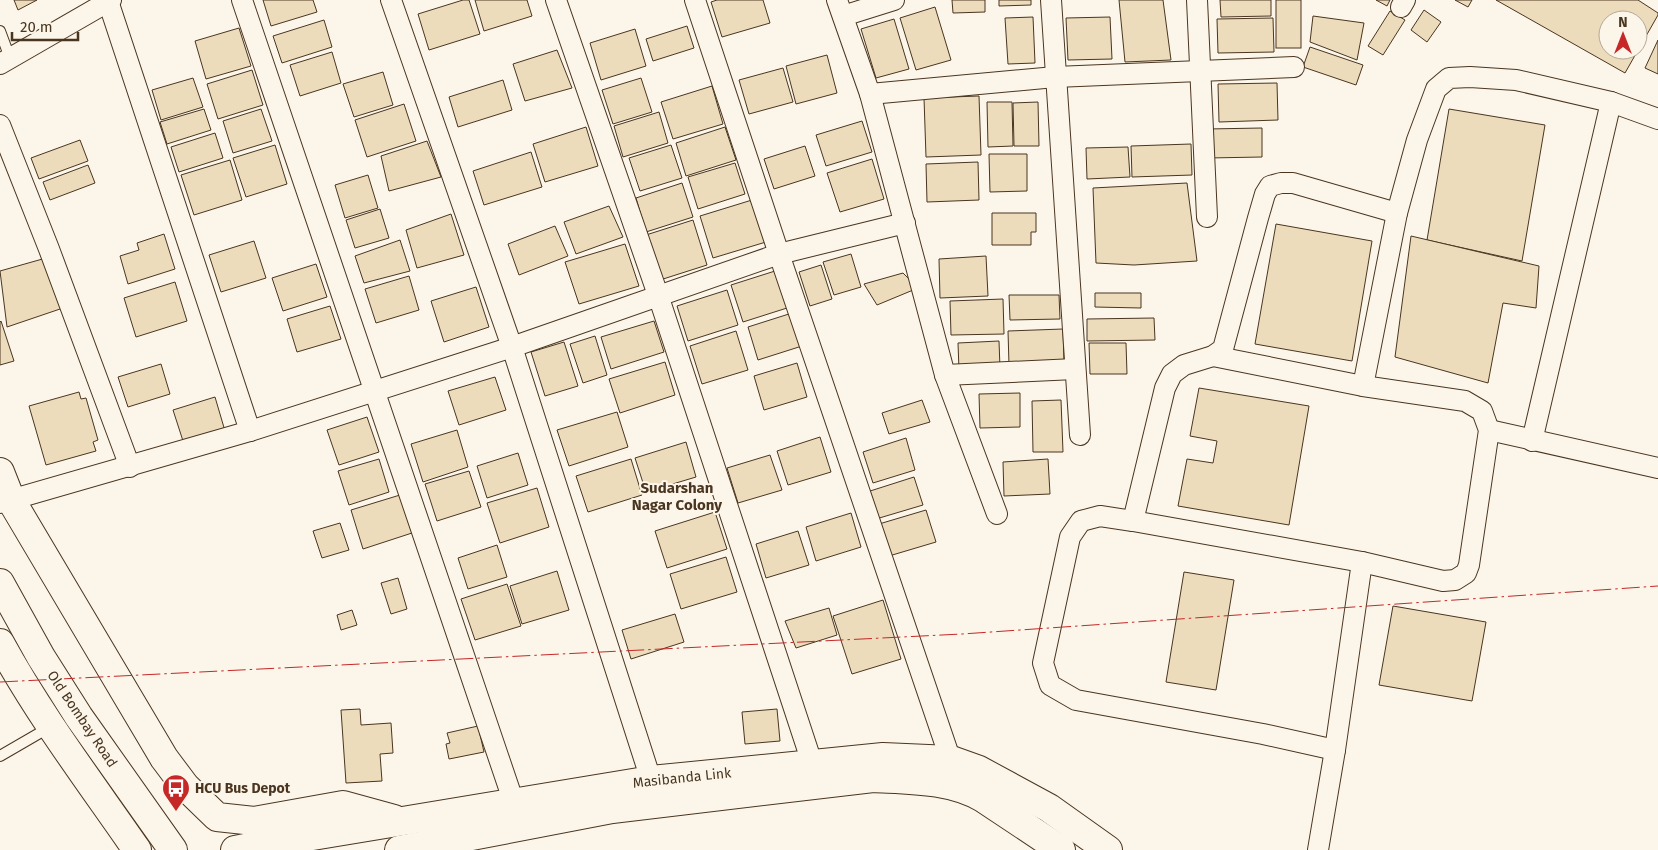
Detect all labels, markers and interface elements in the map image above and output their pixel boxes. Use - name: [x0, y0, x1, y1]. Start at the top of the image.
- scale bar: [12, 10, 79, 42]
- north arrow: [1598, 10, 1648, 60]
- text: N: [1618, 14, 1628, 31]
- text: 20 m: [20, 18, 53, 36]
- district label: Sudarshan Nagar Colony: [632, 479, 722, 514]
- street label: Old Bombay Road: [43, 667, 121, 771]
- street label: Masibanda Link: [632, 764, 733, 792]
- bus stop icon: HCU Bus Depot: [161, 773, 191, 812]
- place label: HCU Bus Depot: [195, 780, 291, 797]

